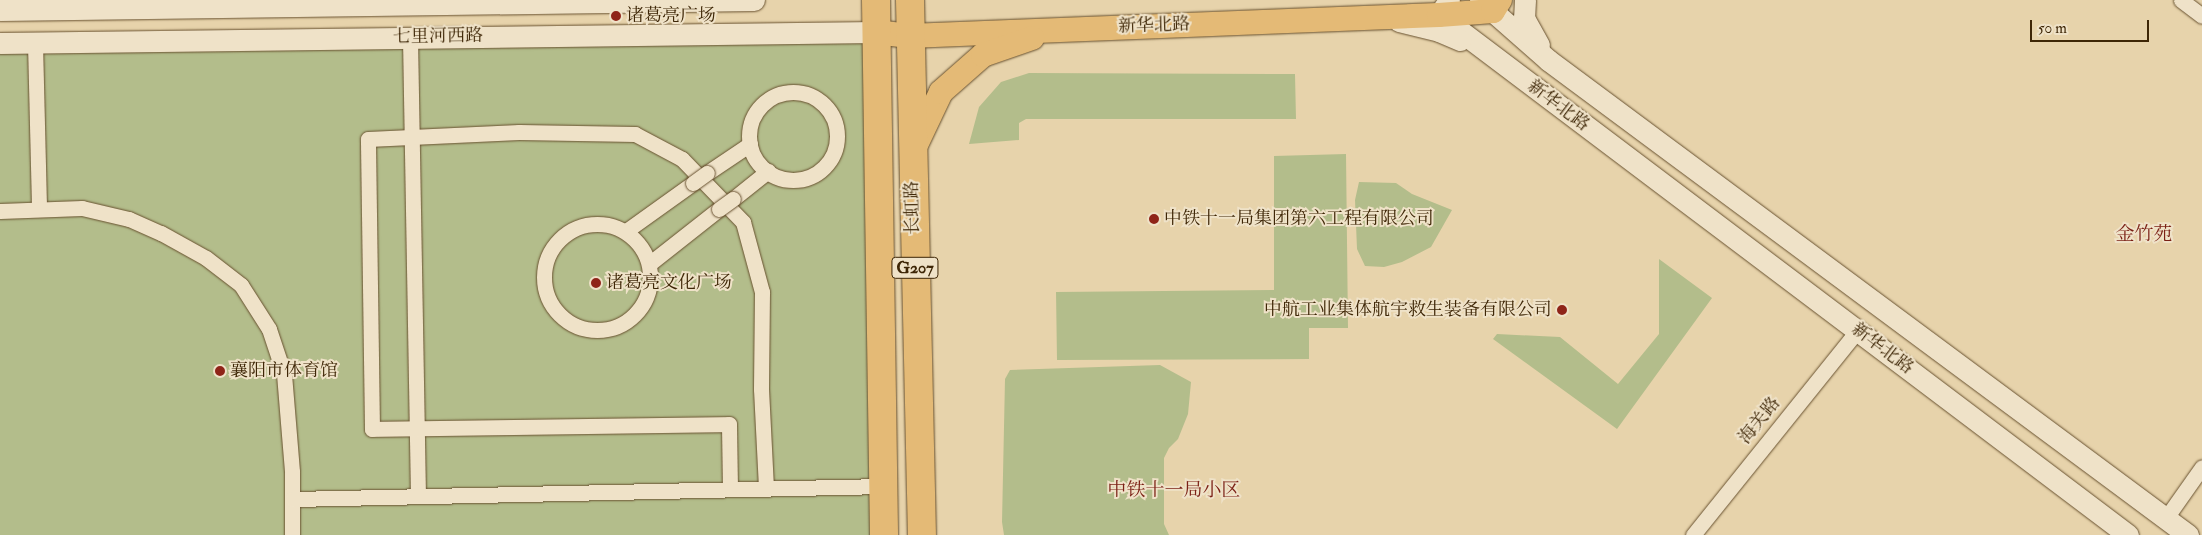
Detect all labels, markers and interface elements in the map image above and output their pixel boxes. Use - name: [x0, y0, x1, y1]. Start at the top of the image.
- place label: 诸葛亮广场: [626, 5, 716, 27]
- marker: 诸葛亮广场: [610, 10, 622, 22]
- scale bar: [2032, 10, 2151, 42]
- street label: 新华北路: [1118, 14, 1190, 38]
- text: 50 m: [2038, 19, 2067, 38]
- street label: 七里河西路: [393, 25, 483, 49]
- street label: 新华北路: [1523, 76, 1593, 136]
- street label: 长虹路: [902, 181, 924, 235]
- place label: 中铁十一局集团第六工程有限公司: [1164, 208, 1434, 230]
- marker: 中铁十一局集团第六工程有限公司: [1148, 213, 1160, 225]
- district label: 金竹苑: [2116, 224, 2172, 246]
- road number: G207: [891, 254, 939, 282]
- place label: 诸葛亮文化广场: [606, 272, 732, 294]
- marker: 诸葛亮文化广场: [590, 277, 602, 289]
- place label: 中航工业集体航宇救生装备有限公司: [1264, 299, 1552, 321]
- marker: 中航工业集体航宇救生装备有限公司: [1556, 304, 1568, 316]
- street label: 新华北路: [1847, 319, 1917, 379]
- place label: 襄阳市体育馆: [230, 360, 338, 382]
- marker: 襄阳市体育馆: [214, 365, 226, 377]
- street label: 海关路: [1735, 393, 1785, 449]
- district label: 中铁十一局小区: [1108, 480, 1240, 502]

